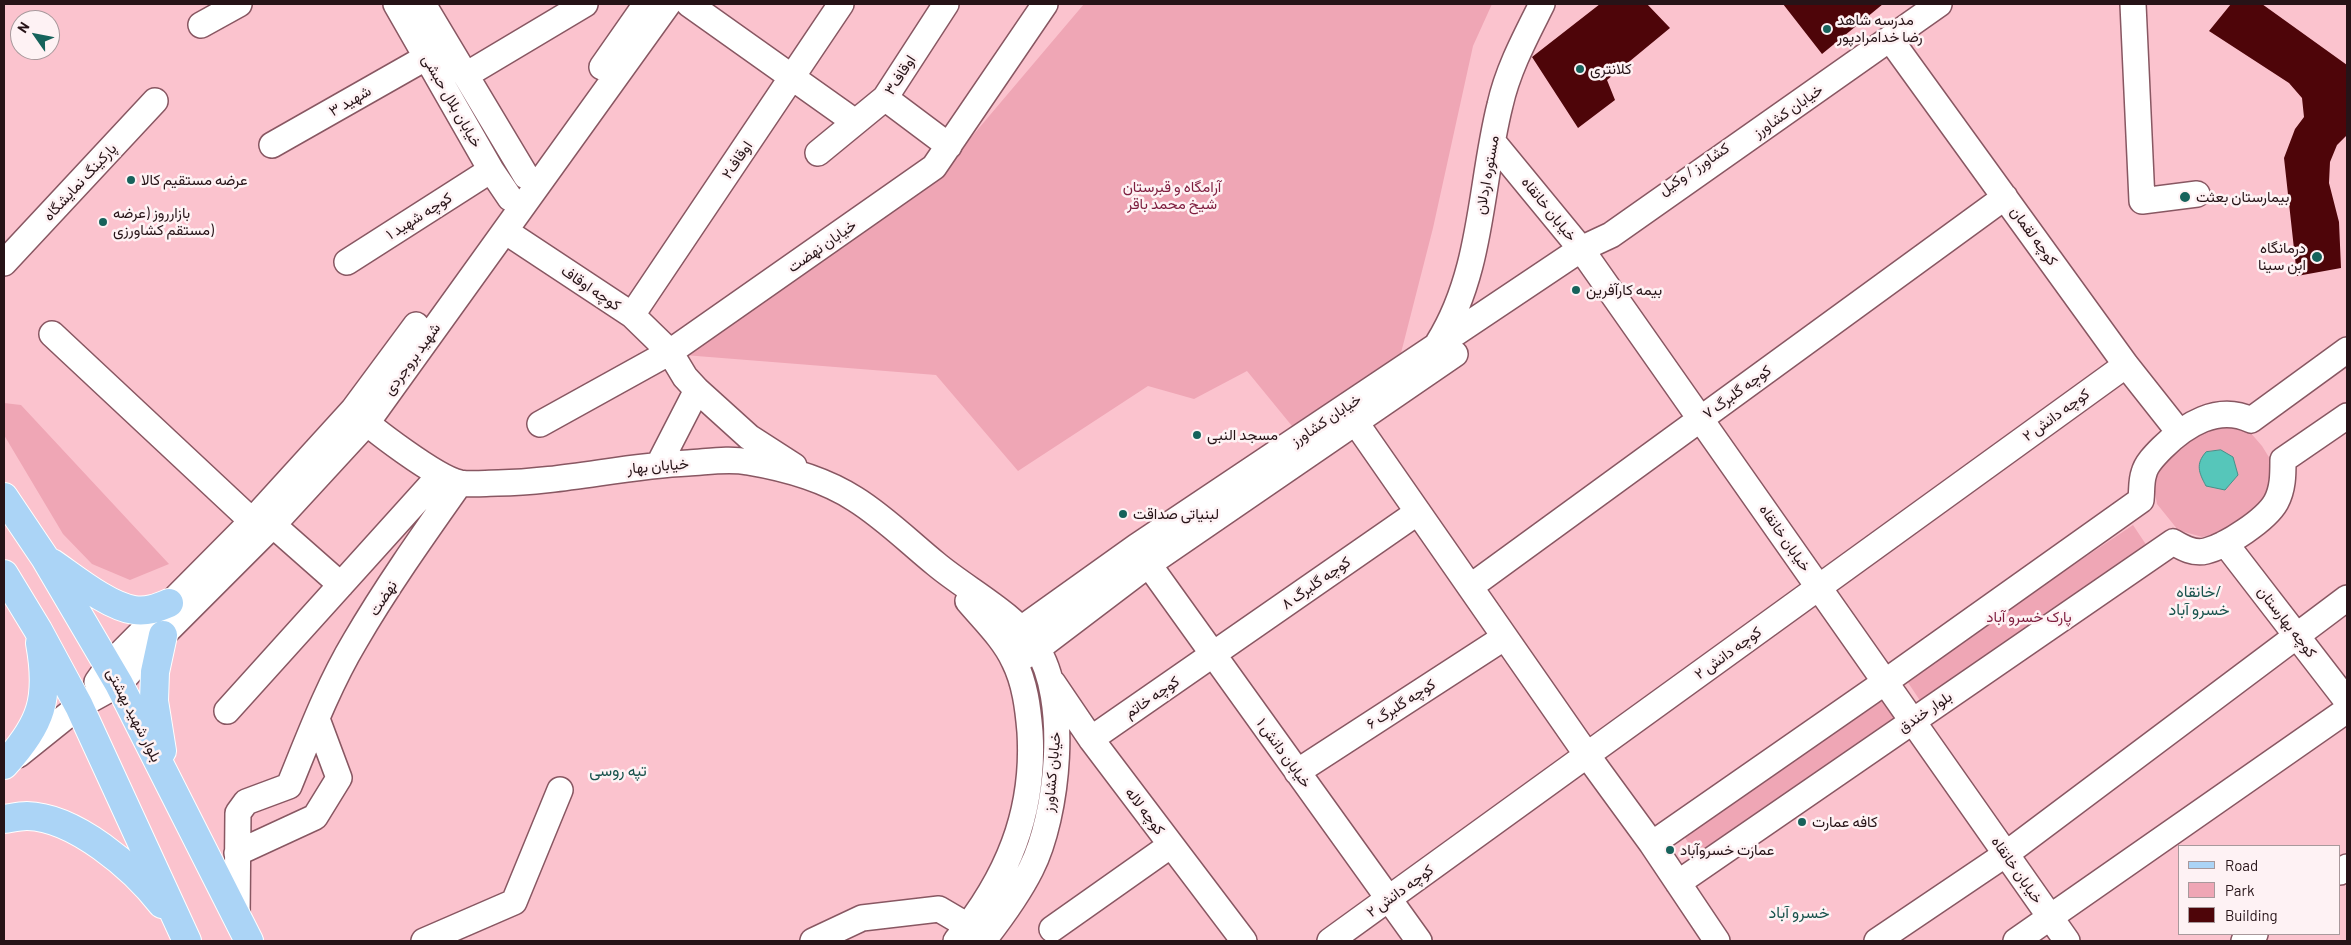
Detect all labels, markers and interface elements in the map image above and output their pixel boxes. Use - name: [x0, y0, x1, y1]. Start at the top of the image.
- north arrow: [10, 10, 60, 60]
- place label: مدرسه شاهد رضا خدامرادپور: [1837, 11, 1923, 46]
- text: N: [13, 19, 33, 36]
- marker: مدرسه شاهد رضا خدامرادپور: [1821, 23, 1833, 35]
- street label: خیابان بلال حبشی: [418, 51, 486, 151]
- street label: اوقاف۳: [881, 52, 919, 98]
- place label: کلانتری: [1590, 60, 1632, 78]
- marker: کلانتری: [1574, 63, 1586, 75]
- street label: خیابان کشاورز: [1750, 80, 1826, 142]
- street label: شهید ۳: [326, 82, 374, 120]
- street label: مستوره اردلان: [1471, 134, 1503, 216]
- street label: اوقاف۲: [718, 138, 756, 182]
- street label: کشاورز / وکیل: [1655, 139, 1733, 199]
- street label: پارکینگ نمایشگاه: [40, 140, 120, 224]
- place label: عرضه مستقیم کالا: [141, 171, 248, 189]
- street label: خیابان خانقاه: [1518, 173, 1580, 245]
- marker: عرضه مستقیم کالا: [125, 174, 137, 186]
- park label: آرامگاه و قبرستان شیخ محمد باقر: [1123, 178, 1221, 213]
- place label: بیمارستان بعثت: [2196, 188, 2289, 206]
- street label: کوچه شهید ۱: [383, 189, 455, 243]
- marker: بیمارستان بعثت: [2178, 190, 2192, 204]
- street label: کوچه لقمان: [2007, 203, 2061, 269]
- place label: بازارروز (عرضه مستقم کشاورزی): [113, 204, 214, 239]
- marker: بازارروز (عرضه مستقم کشاورزی): [97, 216, 109, 228]
- street label: خیابان نهضت: [784, 216, 860, 276]
- place label: درمانگاه ابن سینا: [2258, 239, 2306, 274]
- marker: درمانگاه ابن سینا: [2310, 250, 2324, 264]
- street label: کوچه اوقاف: [558, 262, 624, 314]
- place label: بیمه کارآفرین: [1586, 281, 1662, 299]
- marker: بیمه کارآفرین: [1570, 284, 1582, 296]
- street label: شهید بروجردی: [380, 319, 444, 399]
- street label: کوچه گلبرگ ۷: [1699, 361, 1775, 423]
- street label: کوچه دانش ۲: [2019, 385, 2093, 445]
- street label: خیابان کشاورز: [1287, 390, 1365, 450]
- place label: مسجد النبی: [1207, 426, 1278, 444]
- marker: مسجد النبی: [1191, 429, 1203, 441]
- street label: خیابان بهار: [626, 454, 690, 478]
- street label: خیابان خانقاه: [1755, 501, 1815, 575]
- place label: لبنیاتی ‌صداقت: [1133, 505, 1219, 523]
- marker: لبنیاتی ‌صداقت: [1117, 508, 1129, 520]
- street label: کوچه گلبرگ ۸: [1278, 553, 1354, 613]
- street label: نهضت: [365, 577, 401, 619]
- district label: خانقاه/ خسرو آباد: [2169, 582, 2229, 620]
- street label: کوچه بهارستان: [2254, 583, 2320, 661]
- park label: پارک خسرو آباد: [1986, 608, 2072, 626]
- street label: کوچه دانش ۲: [1691, 623, 1765, 683]
- street label: بلوار شهید بهشتی: [103, 665, 165, 765]
- street label: کوچه خاتم: [1121, 672, 1183, 722]
- street label: کوچه گلبرگ ۶: [1363, 675, 1439, 733]
- street label: بلوار خندق: [1895, 687, 1955, 737]
- street label: خیابان دانش ۱: [1253, 715, 1315, 791]
- street label: خیابان کشاورز: [1040, 731, 1064, 813]
- district label: تپه روسی: [589, 761, 647, 781]
- street label: کوچه لاله: [1121, 784, 1169, 838]
- place label: کافه عمارت: [1812, 813, 1878, 831]
- marker: کافه عمارت: [1796, 816, 1808, 828]
- street label: خیابان خانقاه: [1987, 833, 2047, 907]
- place label: عمارت خسروآباد: [1680, 841, 1774, 859]
- marker: عمارت خسروآباد: [1664, 844, 1676, 856]
- legend: [2178, 845, 2341, 935]
- text: Road: [2225, 856, 2258, 874]
- street label: کوچه دانش ۲: [1363, 861, 1437, 921]
- text: Park: [2225, 881, 2254, 899]
- district label: خسرو آباد: [1769, 903, 1829, 923]
- text: Building: [2225, 906, 2278, 924]

